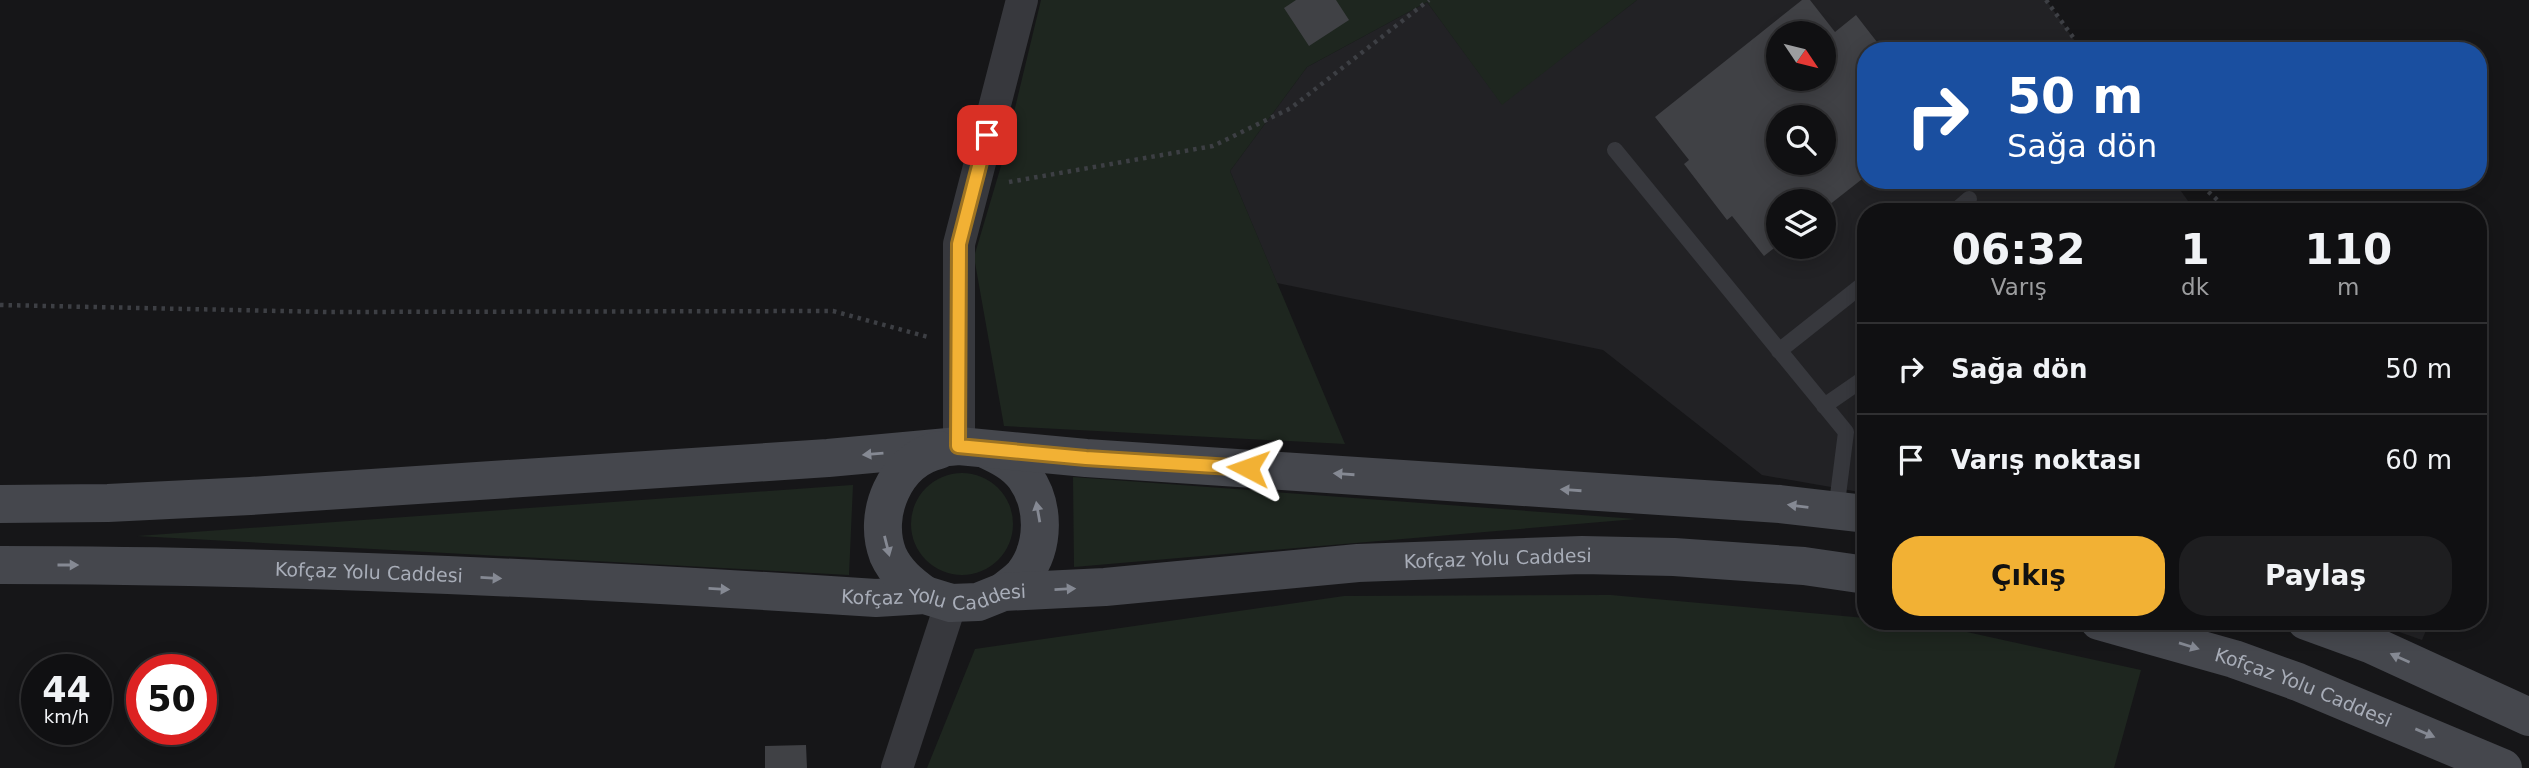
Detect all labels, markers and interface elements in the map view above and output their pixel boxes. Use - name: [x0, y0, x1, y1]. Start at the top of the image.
- north arrow: [1766, 21, 1836, 91]
- map controls: [1766, 21, 1836, 259]
- text: 50 m: [2007, 68, 2143, 125]
- icon: right: [1892, 70, 1983, 161]
- pin: [957, 105, 1017, 165]
- button: search: [1766, 105, 1836, 175]
- icon: arrive: [968, 116, 1006, 154]
- text: Sağa dön: [2007, 127, 2157, 165]
- button: layers: [1766, 189, 1836, 259]
- text: 06:32: [1952, 225, 2086, 274]
- text: 1: [2180, 225, 2210, 274]
- text: 110: [2304, 225, 2392, 274]
- text: Varış: [1991, 274, 2047, 300]
- text: dk: [2181, 274, 2209, 300]
- text: m: [2337, 274, 2360, 300]
- icon: right: [1892, 350, 1930, 388]
- text: Sağa dön: [1951, 354, 2087, 384]
- text: 50 m: [2385, 354, 2452, 384]
- position arrow: [1211, 431, 1285, 505]
- icon: arrive: [1892, 441, 1930, 479]
- text: Varış noktası: [1951, 445, 2142, 475]
- text: 60 m: [2385, 445, 2452, 475]
- one-way arrow: [862, 449, 884, 460]
- one-way arrow: [1333, 468, 1355, 479]
- one-way arrow: [1560, 484, 1582, 495]
- one-way arrow: [1787, 500, 1809, 511]
- one-way arrow: [1033, 501, 1044, 523]
- one-way arrow: [882, 535, 893, 557]
- button: Çıkış: [1892, 536, 2165, 616]
- button: Paylaş: [2179, 536, 2452, 616]
- street label: Kofçaz Yolu Caddesi: [1403, 544, 1592, 572]
- street label: Kofçaz Yolu Caddesi: [275, 558, 463, 586]
- one-way arrow: [57, 559, 79, 571]
- one-way arrow: [481, 572, 503, 583]
- street label: Kofçaz Yolu Caddesi: [841, 580, 1027, 614]
- one-way arrow: [708, 583, 730, 594]
- one-way arrow: [1054, 583, 1076, 594]
- one-way arrow: [2178, 641, 2199, 651]
- street label: Kofçaz Yolu Caddesi: [2212, 643, 2395, 731]
- one-way arrow: [2390, 652, 2410, 664]
- speed limit sign: 50: [126, 654, 217, 745]
- text: 44: [42, 670, 91, 710]
- text: km/h: [44, 706, 89, 727]
- one-way arrow: [2414, 728, 2435, 739]

